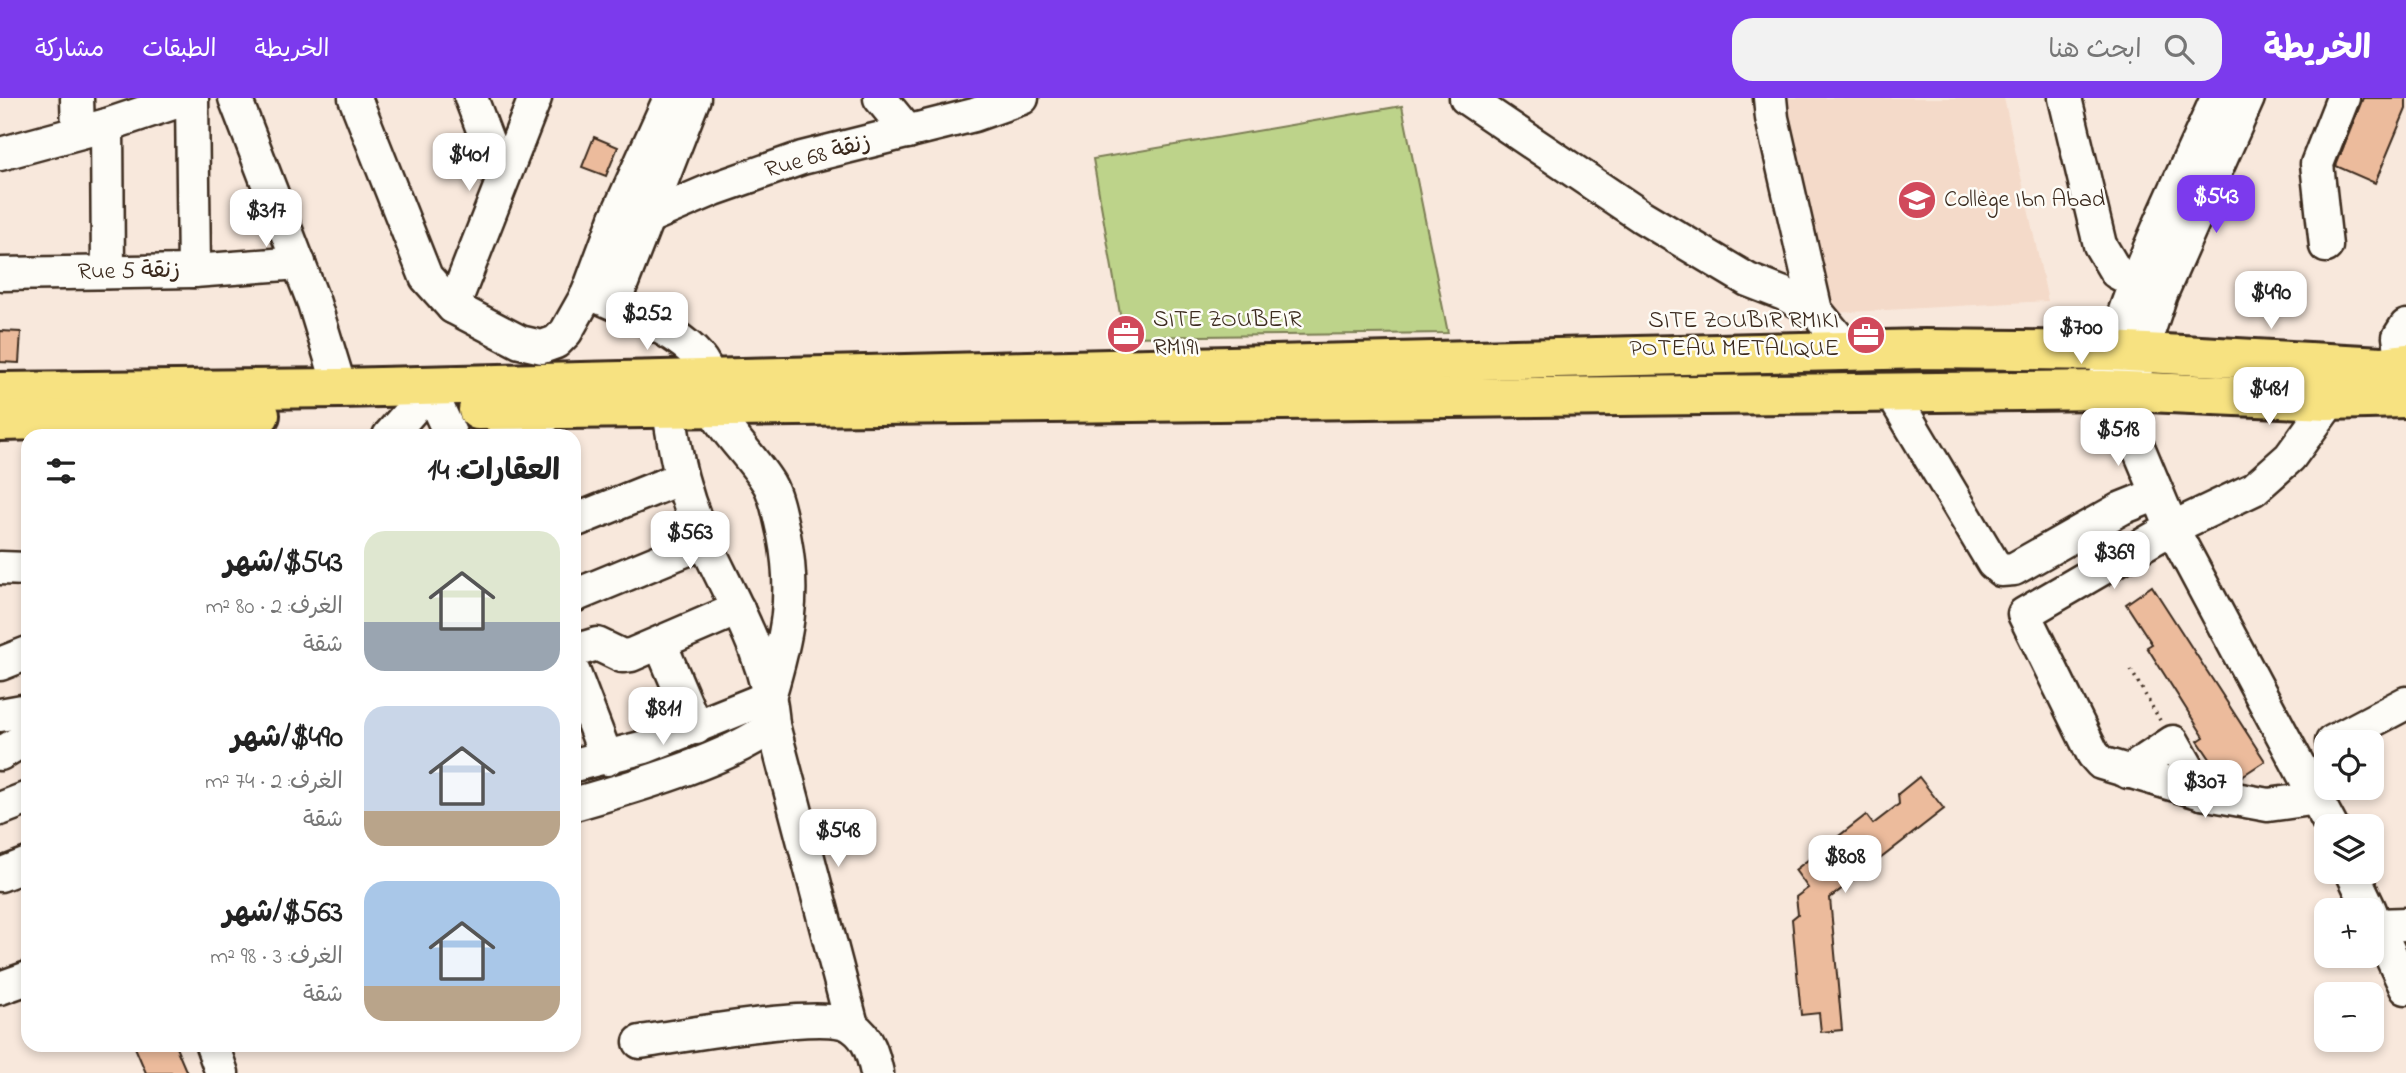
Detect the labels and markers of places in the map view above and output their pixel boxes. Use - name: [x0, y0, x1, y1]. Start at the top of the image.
- pin: $401: [428, 134, 510, 193]
- pin: $543: [2175, 176, 2257, 235]
- school or university icon: Collège Ibn Abad: [1896, 179, 1938, 221]
- place label: Collège Ibn Abad: [1944, 183, 2106, 218]
- pin: $317: [225, 190, 307, 249]
- pin: $490: [2230, 272, 2312, 331]
- pin: $252: [606, 292, 688, 352]
- place label: SITE ZOUBEIR RMI9I: [1153, 303, 1302, 366]
- place label: SITE ZOUBIR RMIKI POTEAU METALIQUE: [1629, 304, 1839, 367]
- pin: $700: [2040, 306, 2122, 366]
- office icon: SITE ZOUBEIR RMI9I: [1105, 313, 1147, 355]
- office icon: SITE ZOUBIR RMIKI POTEAU METALIQUE: [1845, 314, 1887, 356]
- pin: $481: [2228, 368, 2310, 427]
- pin: $518: [2077, 408, 2159, 468]
- pin: $563: [649, 512, 731, 571]
- pin: $369: [2073, 532, 2155, 591]
- pin: $811: [622, 688, 704, 747]
- pin: $307: [2164, 760, 2246, 820]
- pin: $548: [797, 810, 879, 869]
- pin: $808: [1804, 836, 1886, 895]

